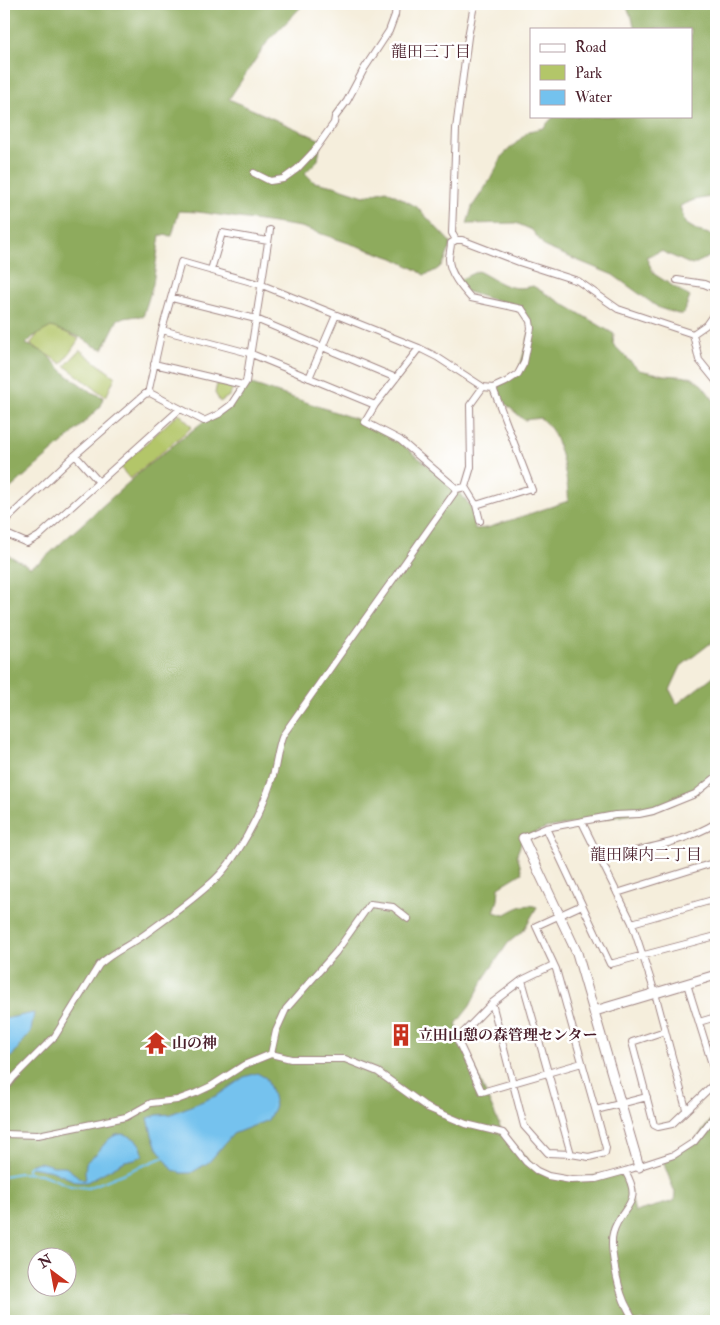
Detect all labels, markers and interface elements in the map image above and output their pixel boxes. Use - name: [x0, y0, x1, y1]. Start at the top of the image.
- legend: [530, 28, 692, 118]
- text: Road: [575, 38, 607, 57]
- district label: 龍田三丁目: [391, 42, 471, 62]
- text: Park: [575, 64, 602, 83]
- text: Water: [574, 88, 612, 107]
- district label: 龍田陳内二丁目: [590, 845, 702, 865]
- building icon: 立田山憩の森管理センター: [388, 1022, 414, 1048]
- place label: 立田山憩の森管理センター: [418, 1026, 597, 1045]
- temple icon: 山の神: [143, 1030, 169, 1056]
- place label: 山の神: [172, 1034, 217, 1053]
- north arrow: [28, 1248, 78, 1298]
- text: N: [35, 1251, 56, 1272]

